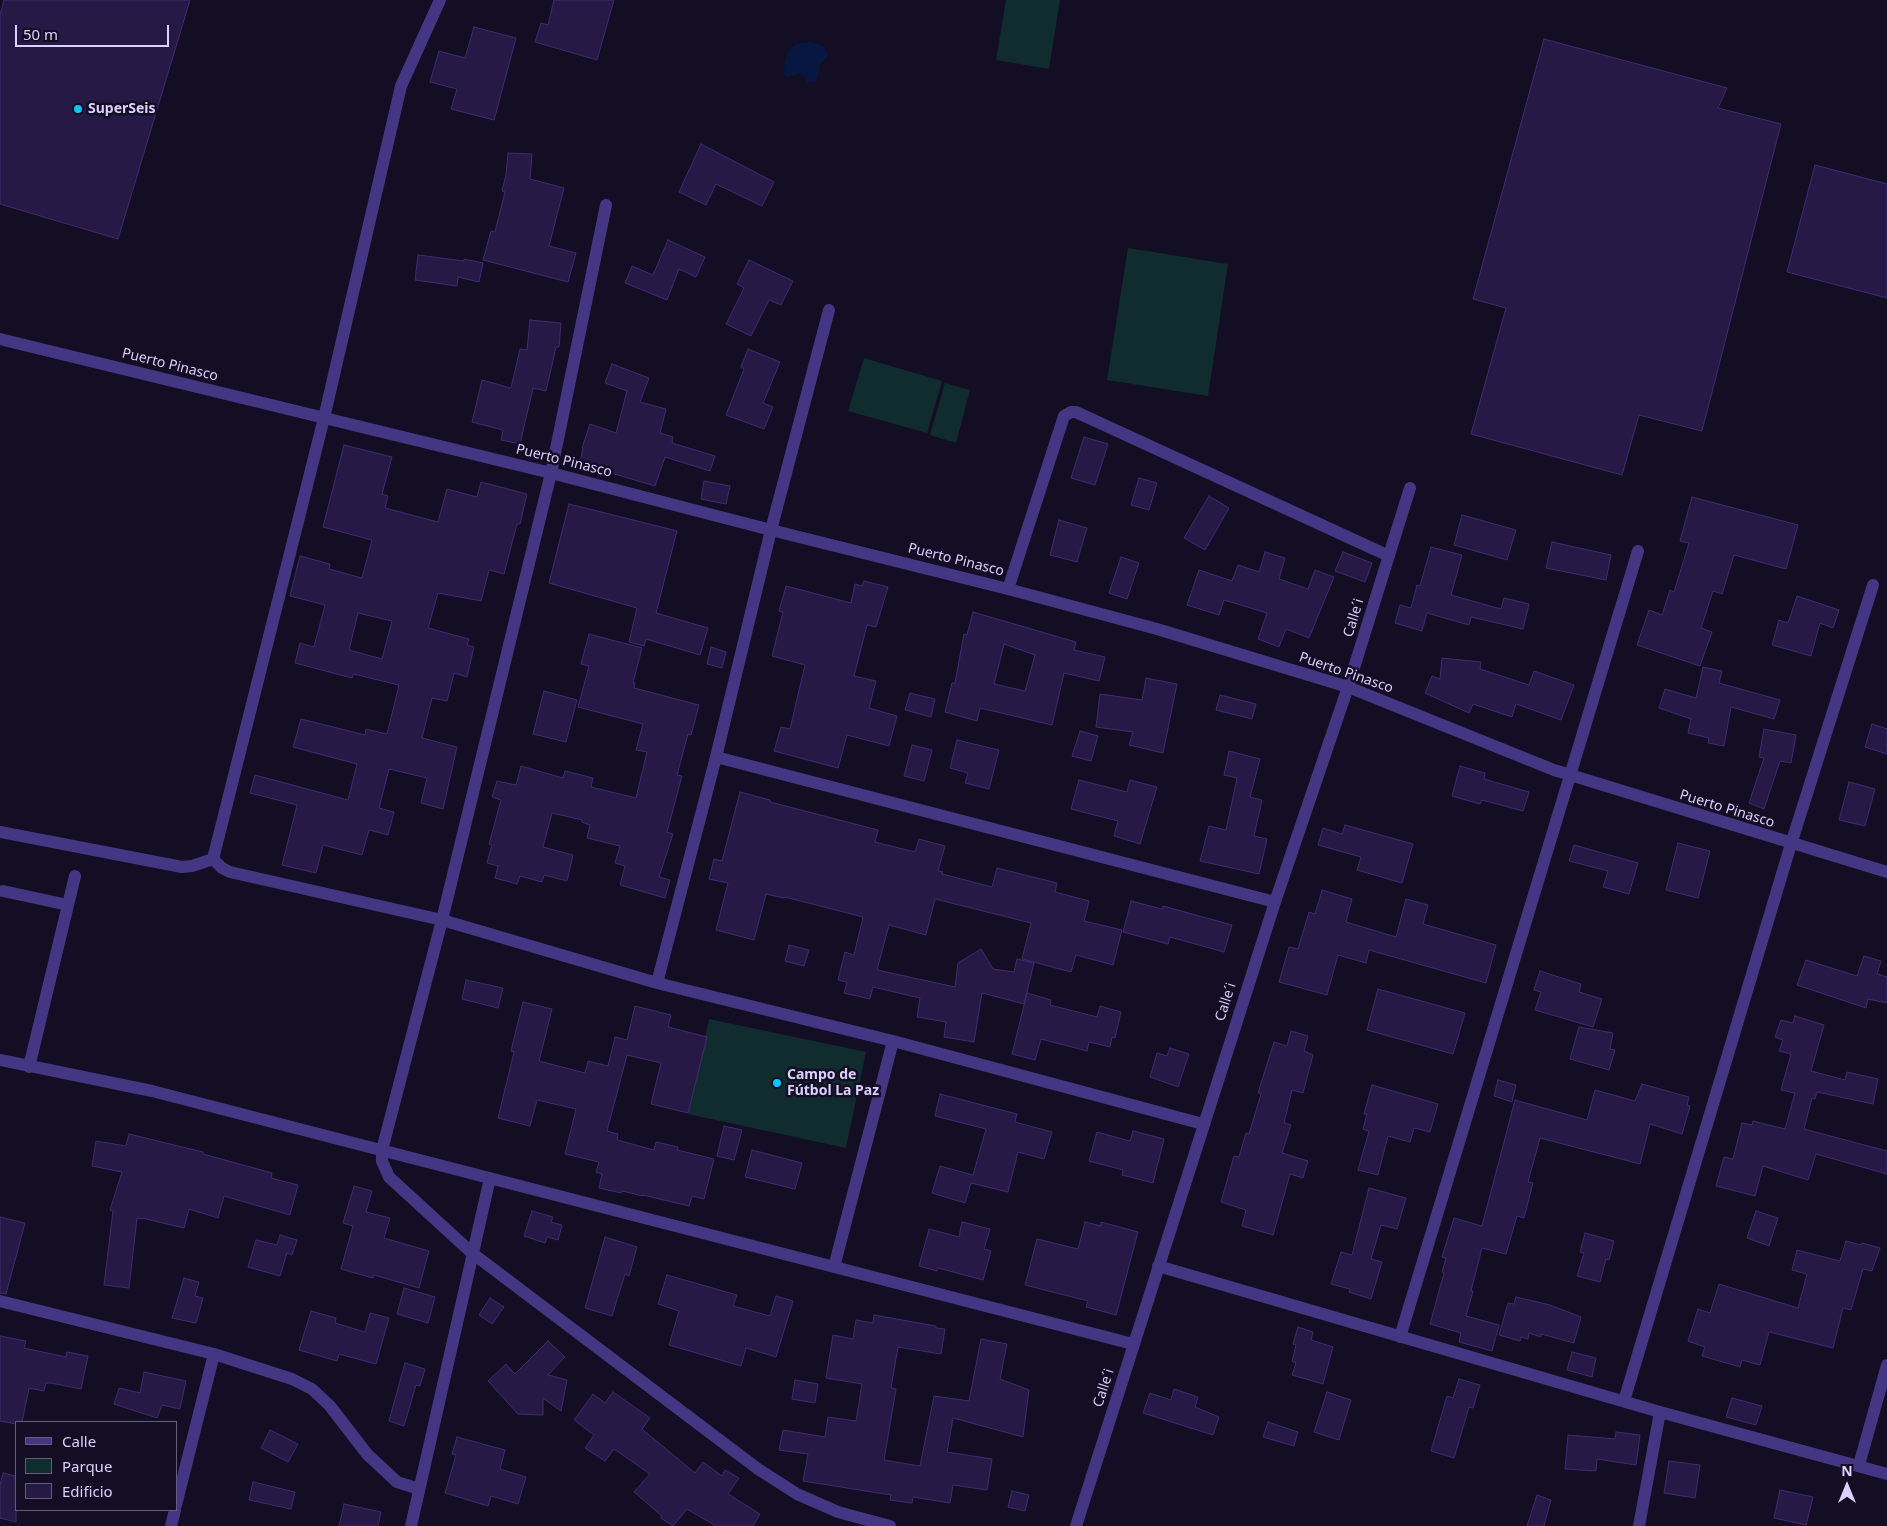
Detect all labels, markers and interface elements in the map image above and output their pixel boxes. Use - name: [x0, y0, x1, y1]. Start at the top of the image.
- scale bar: [18, 15, 171, 47]
- text: 50 m: [23, 24, 58, 44]
- place label: SuperSeis: [88, 101, 156, 117]
- marker: SuperSeis: [72, 103, 84, 115]
- street label: Puerto Pinasco: [120, 345, 220, 385]
- street label: Puerto Pinasco: [514, 441, 614, 481]
- street label: Puerto Pinasco: [906, 540, 1006, 580]
- street label: Calle´i: [1340, 597, 1368, 639]
- street label: Puerto Pinasco: [1297, 649, 1395, 697]
- street label: Puerto Pinasco: [1677, 787, 1777, 831]
- street label: Calle´i: [1212, 981, 1240, 1023]
- place label: Campo de Fútbol La Paz: [787, 1067, 879, 1100]
- marker: Campo de Fútbol La Paz: [771, 1077, 783, 1089]
- street label: Calle´i: [1090, 1367, 1118, 1409]
- legend: [15, 1421, 178, 1511]
- text: Calle: [62, 1431, 96, 1451]
- text: Parque: [62, 1456, 112, 1476]
- north arrow: [1822, 1461, 1872, 1511]
- text: N: [1841, 1461, 1853, 1480]
- text: Edificio: [62, 1481, 113, 1501]

